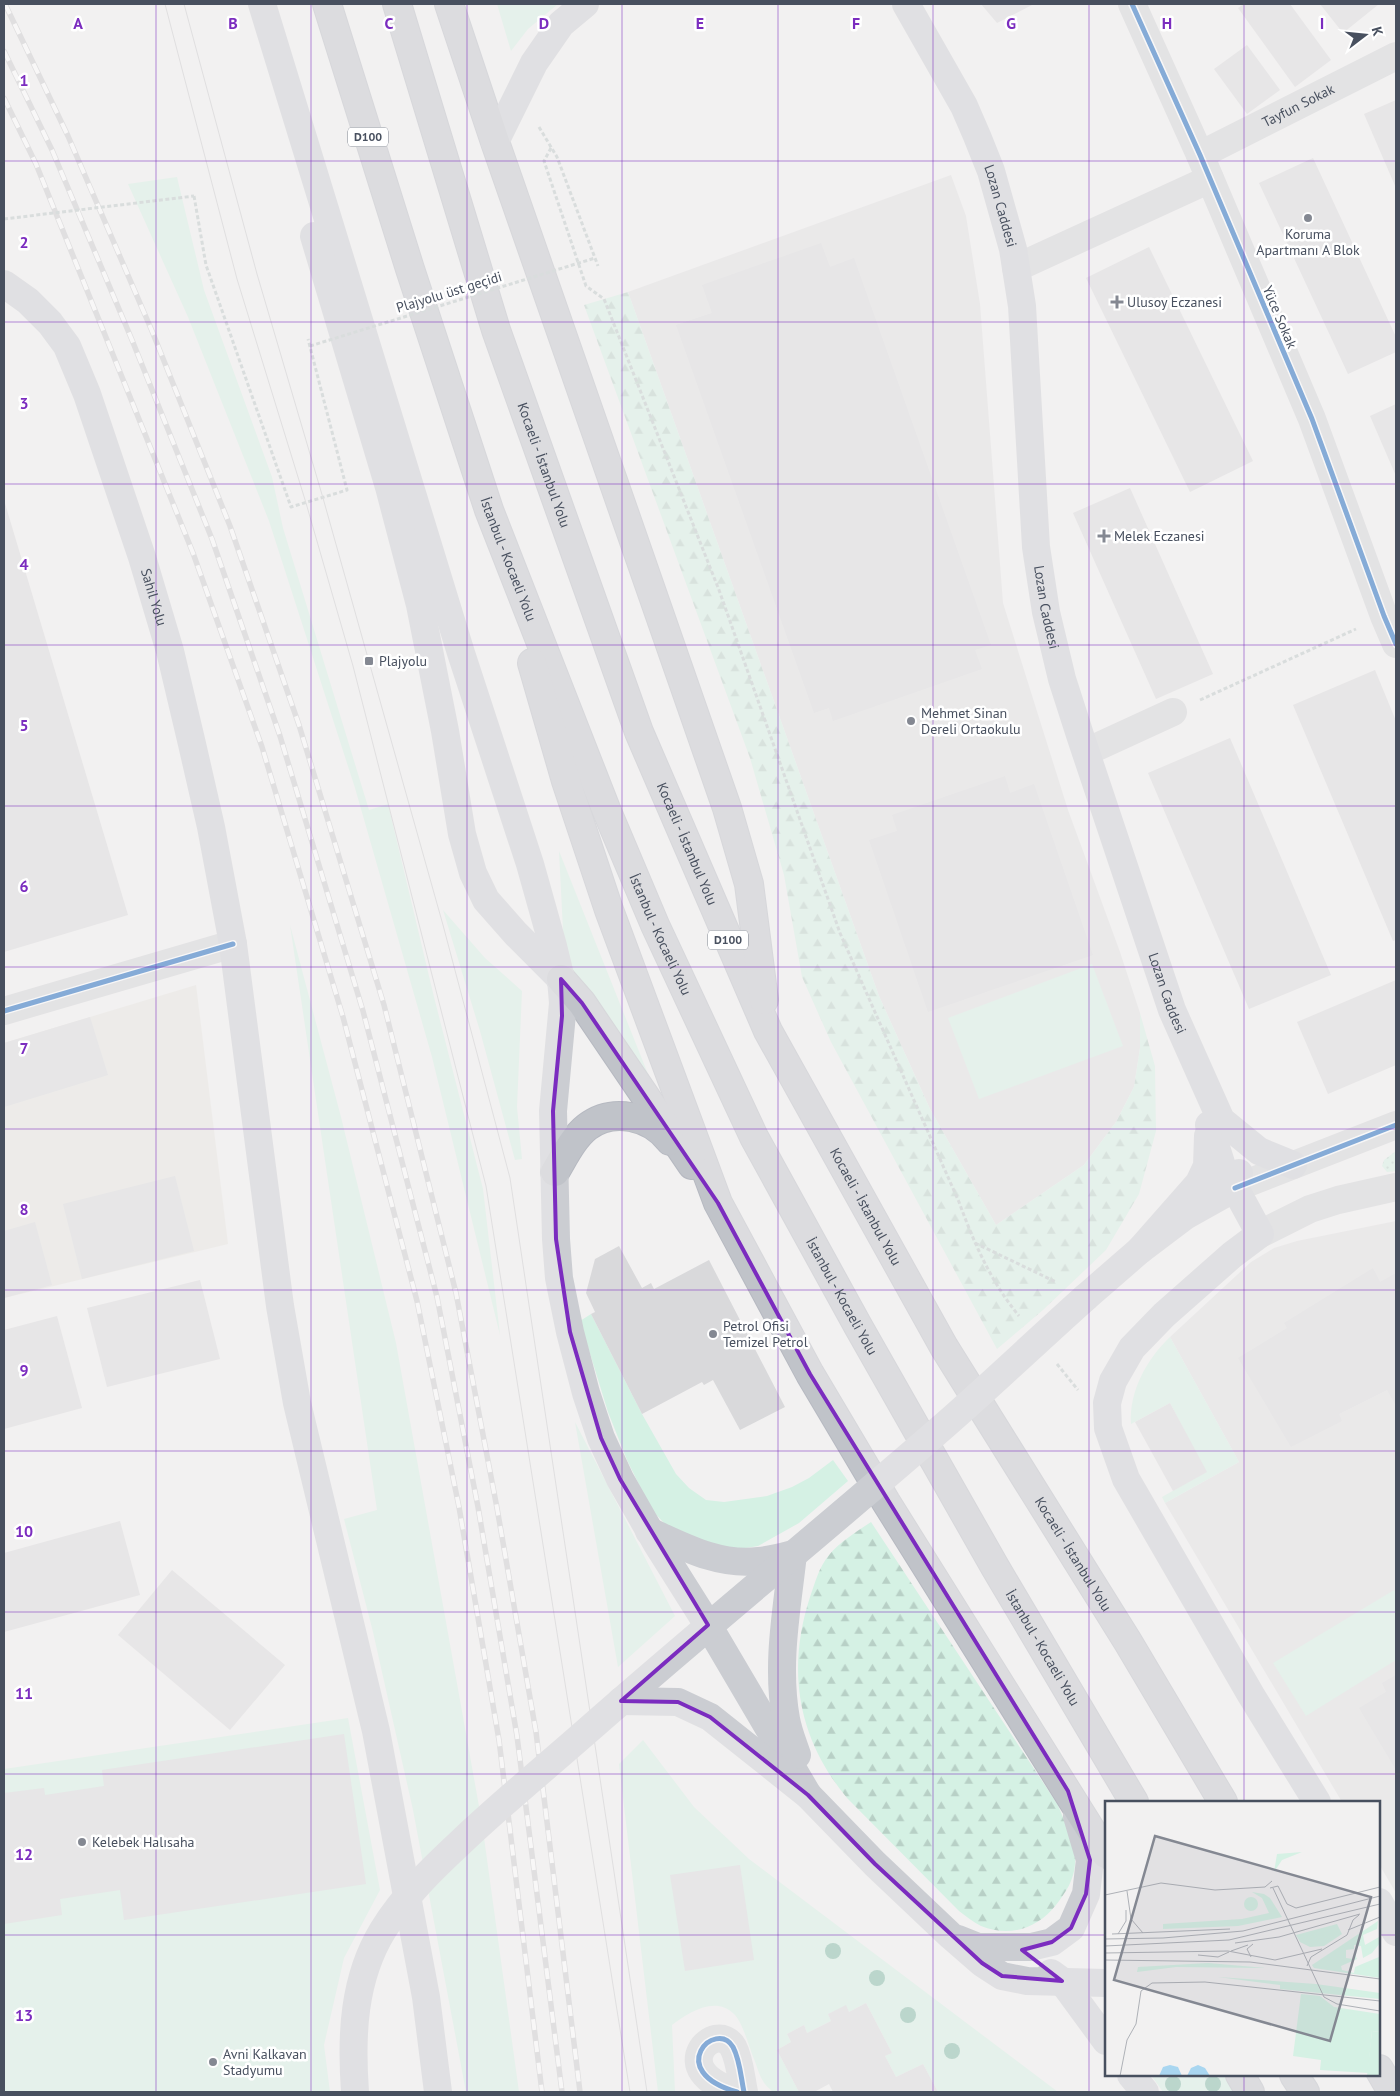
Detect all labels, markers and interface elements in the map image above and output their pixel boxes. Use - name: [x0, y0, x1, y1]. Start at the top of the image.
- north arrow: [1340, 10, 1390, 60]
- text: A: [73, 13, 83, 33]
- text: B: [228, 13, 238, 33]
- text: C: [385, 13, 394, 33]
- text: D: [539, 13, 549, 33]
- text: E: [696, 13, 704, 33]
- text: F: [852, 13, 860, 33]
- text: G: [1006, 13, 1016, 33]
- text: H: [1162, 13, 1172, 33]
- text: I: [1320, 13, 1324, 33]
- text: K: [1368, 25, 1387, 38]
- text: 1: [19, 70, 29, 90]
- street label: Tayfun Sokak: [1259, 80, 1338, 131]
- road number: D100: [348, 128, 388, 146]
- street label: Lozan Caddesi: [980, 162, 1021, 249]
- marker: Koruma Apartmanı A Blok: [1302, 212, 1314, 224]
- place label: Koruma Apartmanı A Blok: [1256, 225, 1360, 259]
- text: 2: [19, 232, 29, 252]
- street label: Plajyolu üst geçidi: [394, 267, 504, 317]
- street label: Yüce Sokak: [1259, 283, 1301, 351]
- place label: Ulusoy Eczanesi: [1127, 293, 1222, 311]
- marker: Ulusoy Eczanesi: [1111, 296, 1123, 308]
- text: 3: [19, 393, 29, 413]
- street label: Kocaeli - İstanbul Yolu: [513, 400, 575, 530]
- street label: İstanbul - Kocaeli Yolu: [476, 495, 541, 624]
- place label: Melek Eczanesi: [1114, 527, 1205, 545]
- marker: Melek Eczanesi: [1098, 530, 1110, 542]
- text: 4: [19, 554, 29, 574]
- street label: Lozan Caddesi: [1030, 564, 1064, 651]
- street label: Sahil Yolu: [137, 566, 171, 628]
- place label: Plajyolu: [379, 652, 427, 670]
- marker: Plajyolu: [363, 655, 375, 667]
- place label: Mehmet Sinan Dereli Ortaokulu: [921, 704, 1021, 738]
- text: 5: [19, 715, 29, 735]
- marker: Mehmet Sinan Dereli Ortaokulu: [905, 715, 917, 727]
- street label: Kocaeli - İstanbul Yolu: [653, 780, 722, 908]
- street label: İstanbul - Kocaeli Yolu: [625, 871, 696, 998]
- text: 6: [19, 876, 29, 896]
- road number: D100: [708, 930, 748, 950]
- street label: Lozan Caddesi: [1144, 950, 1190, 1037]
- text: 7: [19, 1038, 29, 1058]
- street label: Kocaeli - İstanbul Yolu: [826, 1145, 906, 1268]
- text: 8: [19, 1199, 29, 1219]
- street label: İstanbul - Kocaeli Yolu: [802, 1234, 882, 1358]
- place label: Petrol Ofisi Temizel Petrol: [723, 1317, 808, 1351]
- marker: Petrol Ofisi Temizel Petrol: [707, 1328, 719, 1340]
- text: 9: [19, 1360, 29, 1380]
- street label: Kocaeli - İstanbul Yolu: [1031, 1494, 1116, 1615]
- text: 10: [15, 1521, 33, 1541]
- street label: İstanbul - Kocaeli Yolu: [1001, 1586, 1084, 1709]
- text: 11: [15, 1683, 33, 1703]
- inset map: [1105, 1801, 1380, 2076]
- place label: Kelebek Halısaha: [92, 1833, 195, 1851]
- marker: Kelebek Halısaha: [76, 1836, 88, 1848]
- text: 12: [15, 1844, 33, 1864]
- text: 13: [15, 2005, 33, 2025]
- place label: Avni Kalkavan Stadyumu: [223, 2045, 307, 2079]
- marker: Avni Kalkavan Stadyumu: [207, 2056, 219, 2068]

